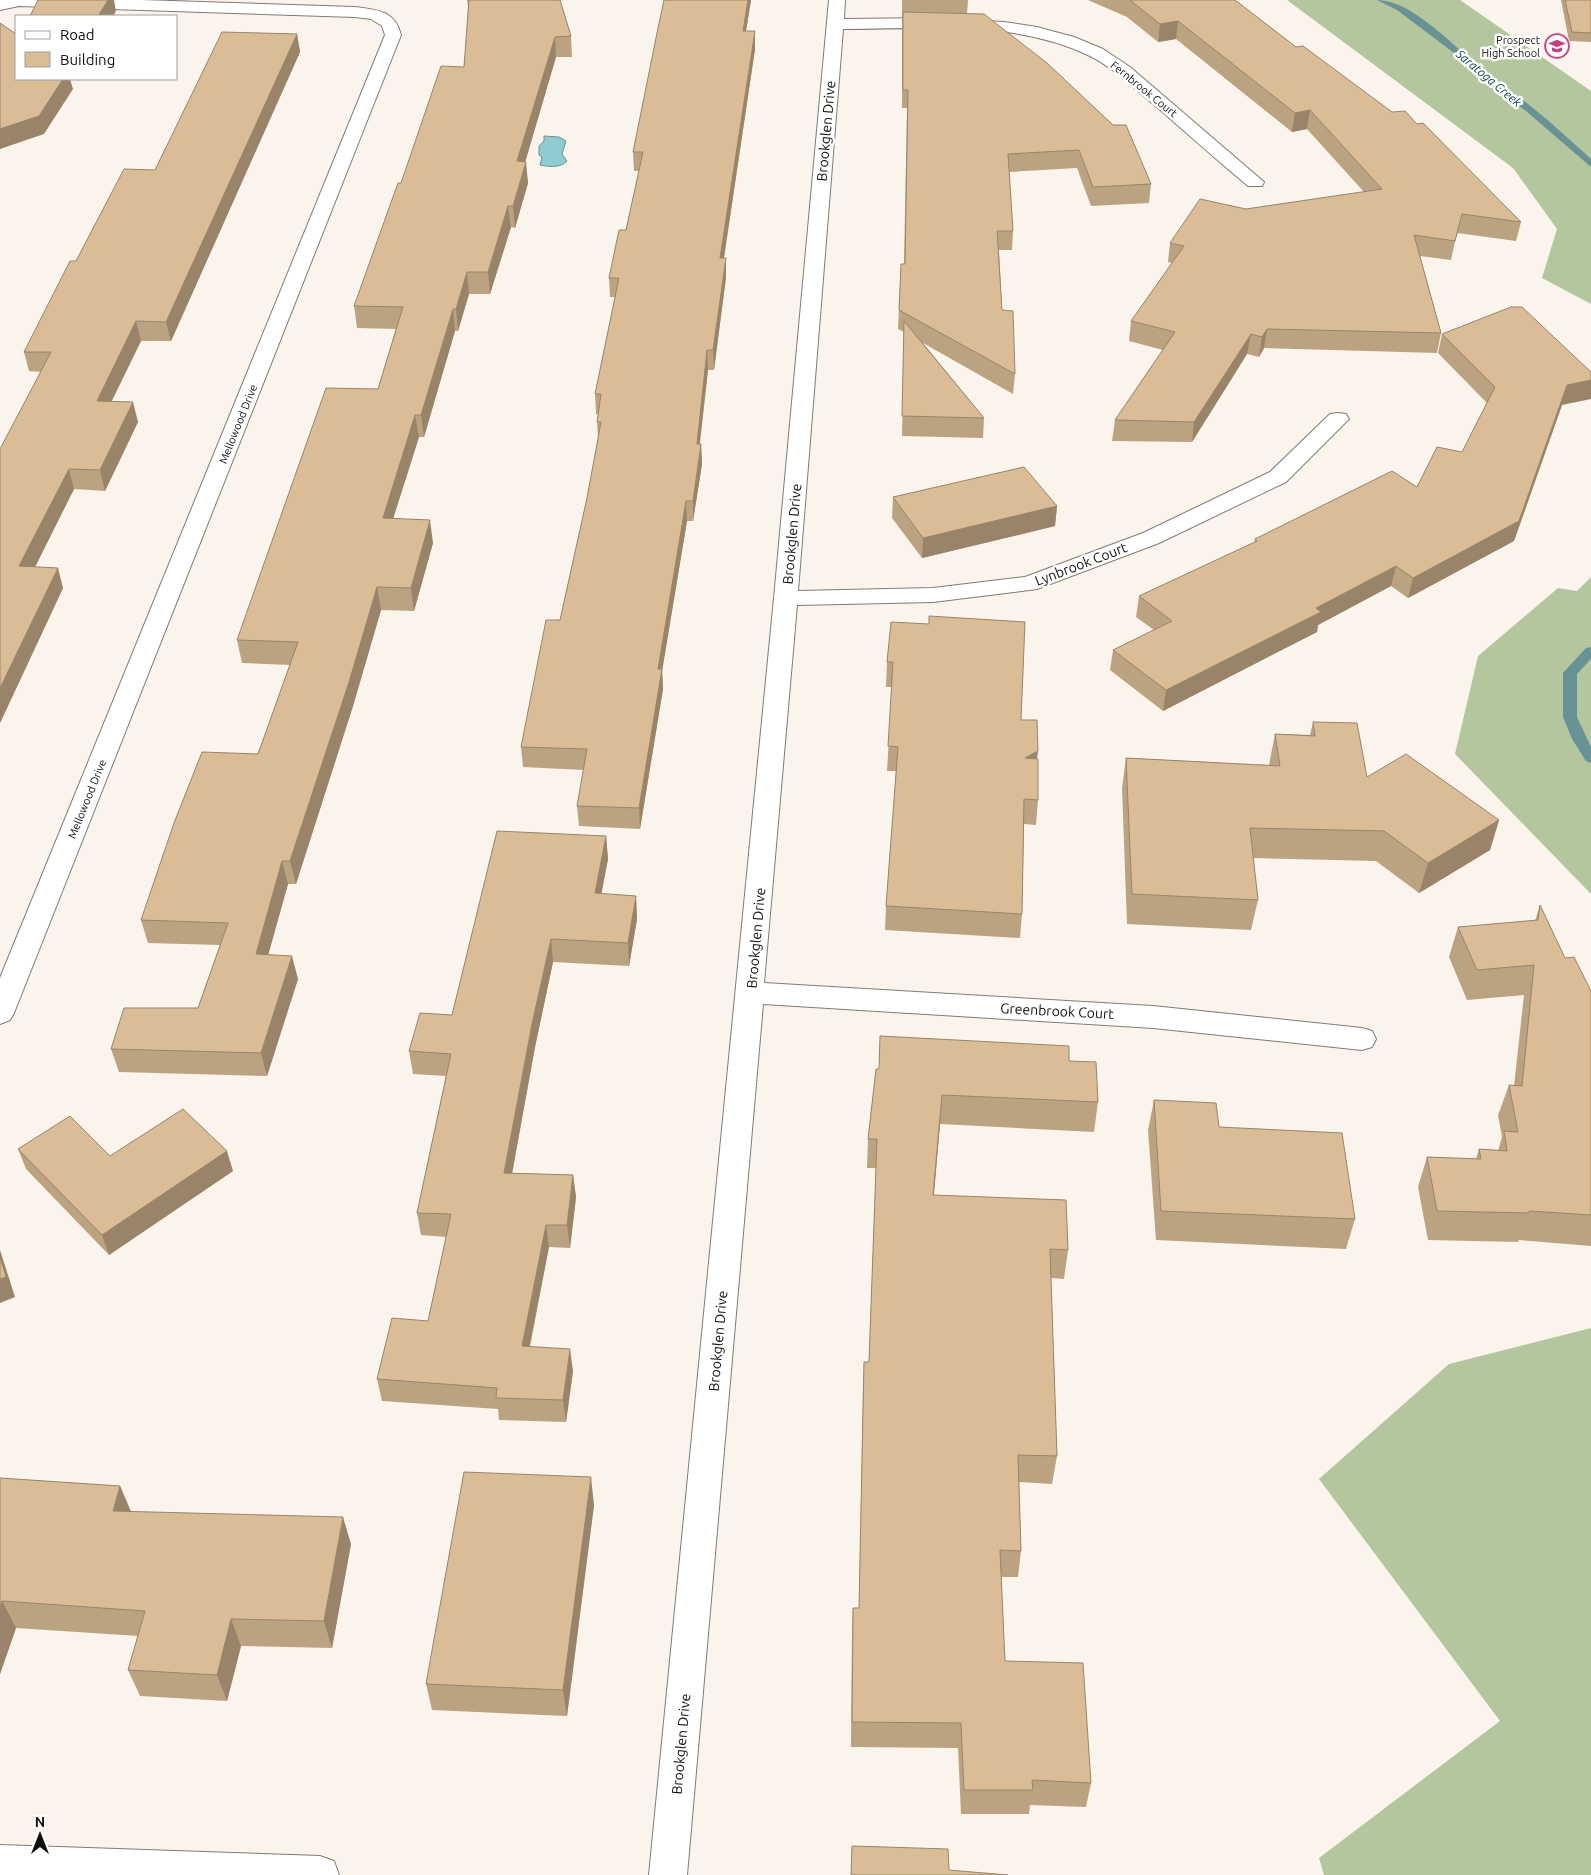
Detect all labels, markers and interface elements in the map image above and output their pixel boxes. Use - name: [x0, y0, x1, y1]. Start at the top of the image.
- legend: [15, 15, 178, 80]
- text: Road: [60, 26, 95, 43]
- school or university icon: Prospect High School: [1544, 33, 1570, 59]
- place label: Prospect High School: [1482, 34, 1541, 59]
- water label: Saratoga Creek: [1453, 46, 1525, 109]
- text: Building: [60, 51, 115, 68]
- street label: Fernbrook Court: [1108, 59, 1180, 120]
- street label: Brookglen Drive: [814, 80, 838, 182]
- street label: Mellowood Drive: [217, 383, 259, 465]
- street label: Brookglen Drive: [780, 483, 804, 585]
- street label: Lynbrook Court: [1033, 539, 1130, 589]
- street label: Mellowood Drive: [66, 758, 108, 840]
- street label: Brookglen Drive: [744, 887, 768, 989]
- street label: Greenbrook Court: [1000, 1000, 1115, 1022]
- street label: Brookglen Drive: [706, 1290, 730, 1392]
- street label: Brookglen Drive: [669, 1693, 693, 1795]
- north arrow: [15, 1810, 65, 1860]
- text: N: [35, 1814, 45, 1830]

